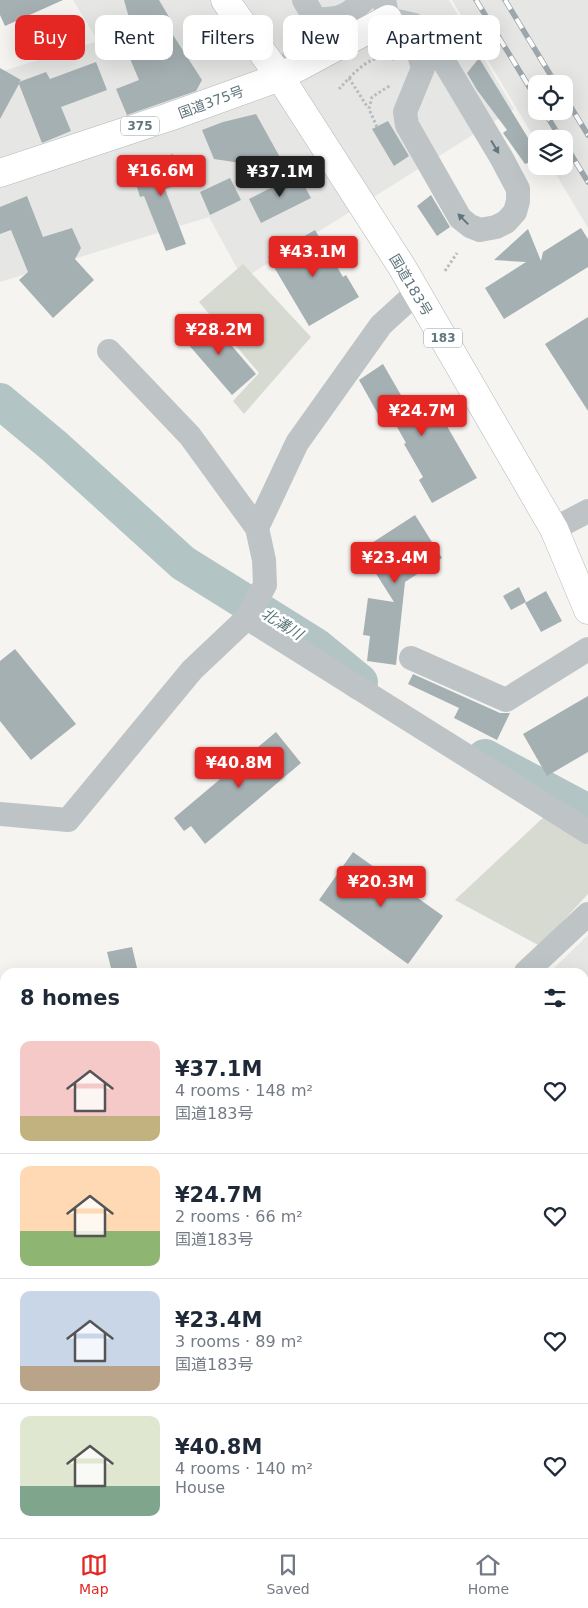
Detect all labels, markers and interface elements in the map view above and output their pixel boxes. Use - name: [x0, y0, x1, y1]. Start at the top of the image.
- chip: Buy: [15, 15, 85, 60]
- chip: Rent: [95, 15, 173, 60]
- chip: Filters: [183, 15, 273, 60]
- chip: New: [283, 15, 358, 60]
- chip: Apartment: [368, 15, 500, 60]
- map controls: [528, 75, 573, 175]
- button: locate: [528, 75, 573, 120]
- street label: 国道375号: [176, 83, 246, 121]
- road number: 375: [121, 116, 159, 136]
- button: layers: [528, 130, 573, 175]
- one-way arrow: [490, 140, 499, 153]
- pin: ¥16.6M: [120, 154, 202, 197]
- pin: ¥37.1M: [239, 156, 321, 198]
- text: ¥16.6M: [128, 161, 194, 180]
- text: ¥37.1M: [247, 162, 313, 181]
- one-way arrow: [457, 213, 469, 225]
- pin: ¥43.1M: [272, 236, 354, 278]
- text: ¥43.1M: [280, 242, 346, 261]
- street label: 国道183号: [386, 251, 436, 319]
- pin: ¥28.2M: [178, 314, 260, 356]
- text: ¥28.2M: [186, 320, 252, 339]
- road number: 183: [424, 328, 462, 348]
- pin: ¥24.7M: [381, 394, 463, 437]
- text: ¥24.7M: [389, 401, 455, 420]
- pin: ¥23.4M: [354, 542, 436, 584]
- text: ¥23.4M: [362, 548, 428, 567]
- water label: 北溝川: [258, 604, 308, 645]
- pin: ¥40.8M: [198, 746, 280, 789]
- text: ¥40.8M: [206, 753, 272, 772]
- pin: ¥20.3M: [340, 866, 422, 908]
- text: ¥20.3M: [348, 872, 414, 891]
- icon: filters: [541, 984, 569, 1012]
- text: 8 homes: [20, 986, 120, 1010]
- text: ¥37.1M: [175, 1057, 262, 1081]
- icon: home: [60, 1061, 120, 1121]
- icon: heart: [541, 1077, 569, 1105]
- text: 4 rooms · 148 m²: [175, 1081, 313, 1100]
- text: 国道183号: [175, 1104, 254, 1123]
- text: ¥24.7M: [175, 1183, 262, 1207]
- icon: home: [60, 1186, 120, 1246]
- icon: heart: [541, 1202, 569, 1230]
- text: 2 rooms · 66 m²: [175, 1207, 303, 1226]
- text: 国道183号: [175, 1230, 254, 1249]
- text: ¥23.4M: [175, 1308, 262, 1332]
- icon: home: [60, 1311, 120, 1371]
- icon: heart: [541, 1327, 569, 1355]
- text: 3 rooms · 89 m²: [175, 1332, 303, 1351]
- text: 国道183号: [175, 1355, 254, 1374]
- text: ¥40.8M: [175, 1435, 262, 1459]
- icon: home: [60, 1436, 120, 1496]
- icon: heart: [541, 1452, 569, 1480]
- text: 4 rooms · 140 m²: [175, 1459, 313, 1478]
- text: House: [175, 1478, 225, 1497]
- tab: Map: [79, 1551, 109, 1597]
- tab: Saved: [266, 1551, 310, 1597]
- tab: Home: [468, 1551, 509, 1597]

